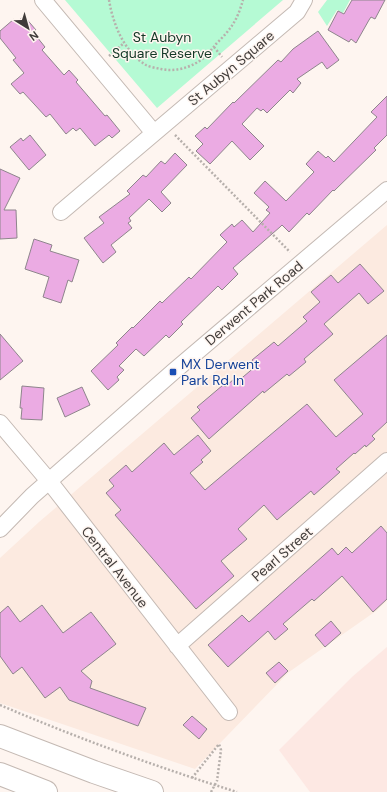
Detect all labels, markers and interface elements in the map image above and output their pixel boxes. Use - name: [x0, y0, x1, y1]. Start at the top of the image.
- north arrow: [8, 8, 48, 48]
- street label: St Aubyn Square: [184, 26, 278, 109]
- text: N: [27, 28, 41, 44]
- park label: St Aubyn Square Reserve: [112, 28, 212, 62]
- street label: Derwent Park Road: [201, 257, 307, 349]
- place label: MX Derwent Park Rd In: [181, 355, 260, 389]
- marker: MX Derwent Park Rd In: [168, 367, 178, 377]
- street label: Central Avenue: [78, 523, 153, 611]
- street label: Pearl Street: [248, 523, 316, 585]

